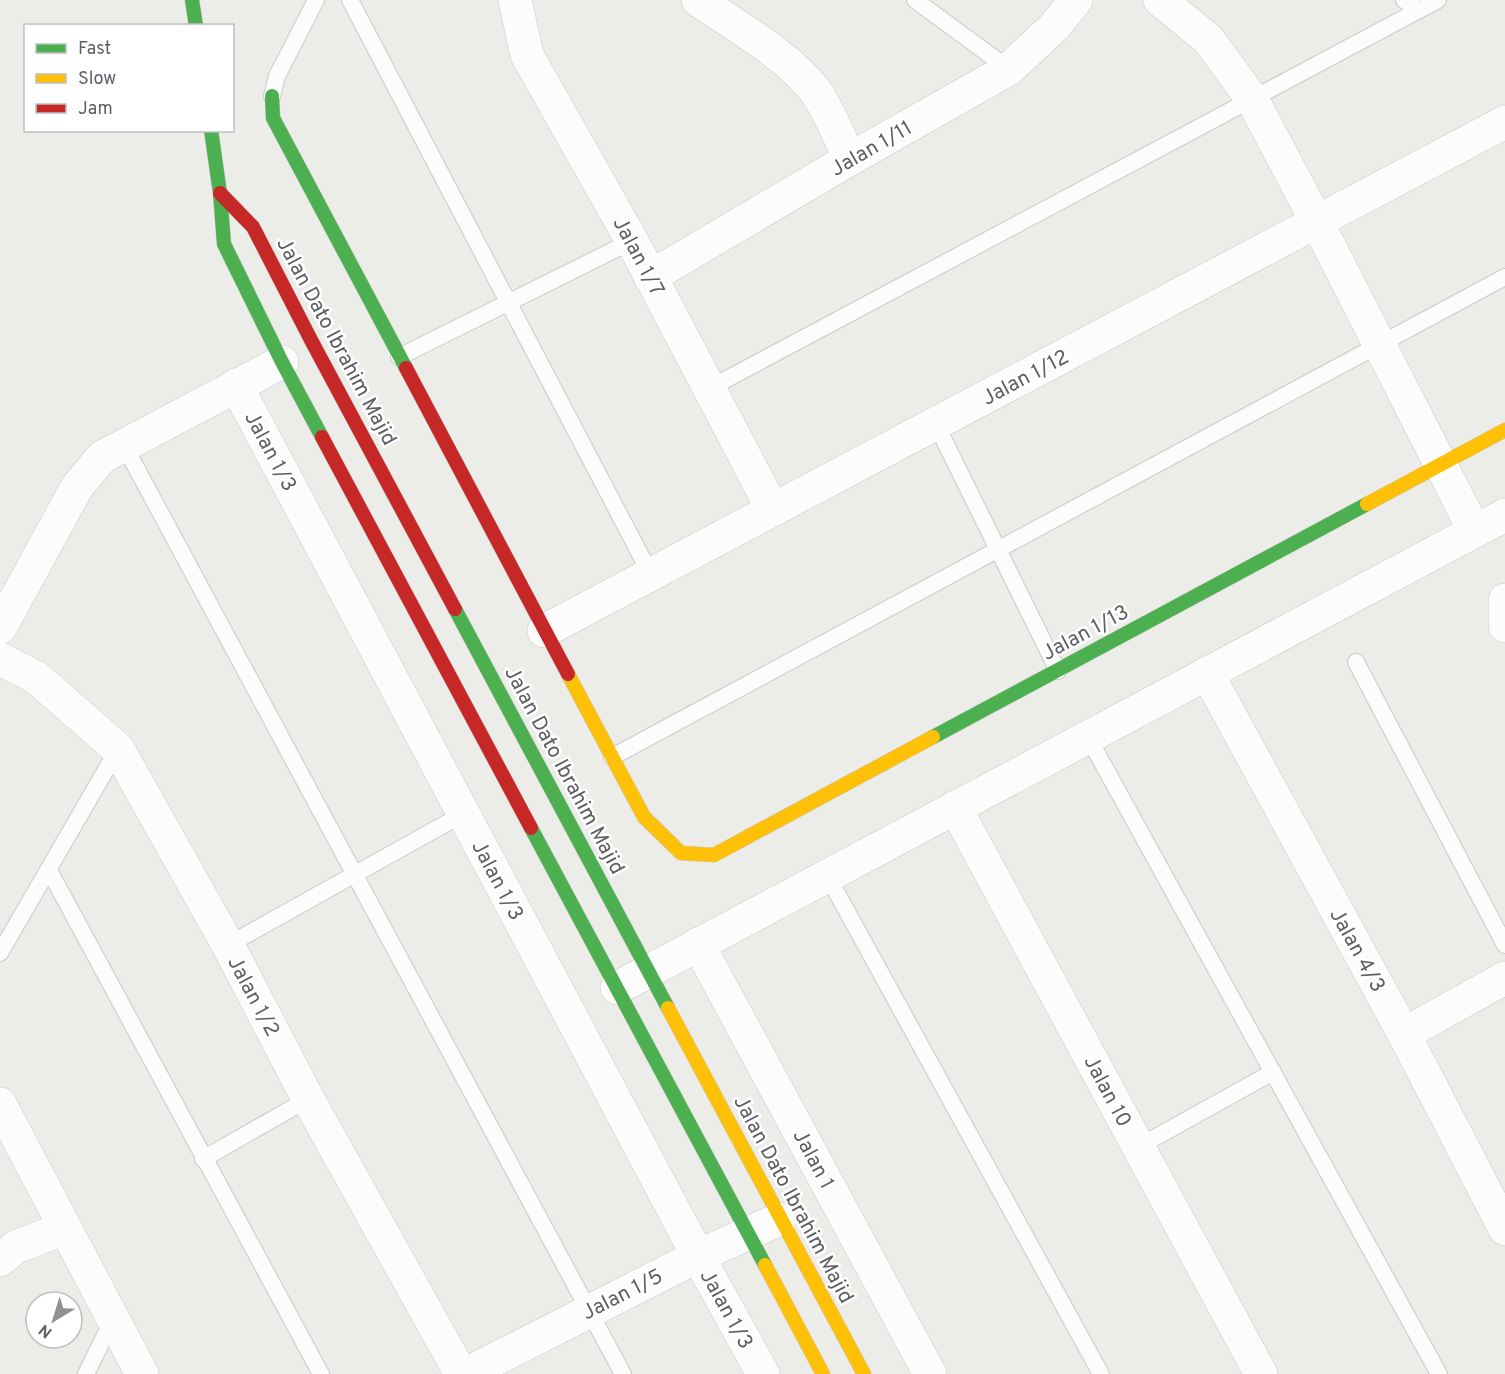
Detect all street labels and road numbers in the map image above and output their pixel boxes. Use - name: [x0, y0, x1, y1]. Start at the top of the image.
- street label: Jalan 1/11: [826, 115, 917, 183]
- street label: Jalan 1/7: [606, 213, 670, 301]
- street label: Jalan Dato Ibrahim Majid: [269, 233, 402, 450]
- street label: Jalan 1/12: [977, 344, 1074, 413]
- street label: Jalan 1/3: [237, 407, 302, 496]
- street label: Jalan 1/13: [1038, 599, 1134, 667]
- street label: Jalan Dato Ibrahim Majid: [497, 662, 630, 879]
- street label: Jalan 1/3: [464, 836, 529, 925]
- street label: Jalan 4/3: [1323, 904, 1391, 998]
- street label: Jalan 1/2: [220, 952, 285, 1041]
- street label: Jalan 10: [1077, 1051, 1137, 1132]
- street label: Jalan Dato Ibrahim Majid: [726, 1091, 859, 1308]
- street label: Jalan 1: [786, 1125, 840, 1194]
- street label: Jalan 1/5: [578, 1263, 668, 1327]
- street label: Jalan 1/3: [693, 1265, 759, 1354]

